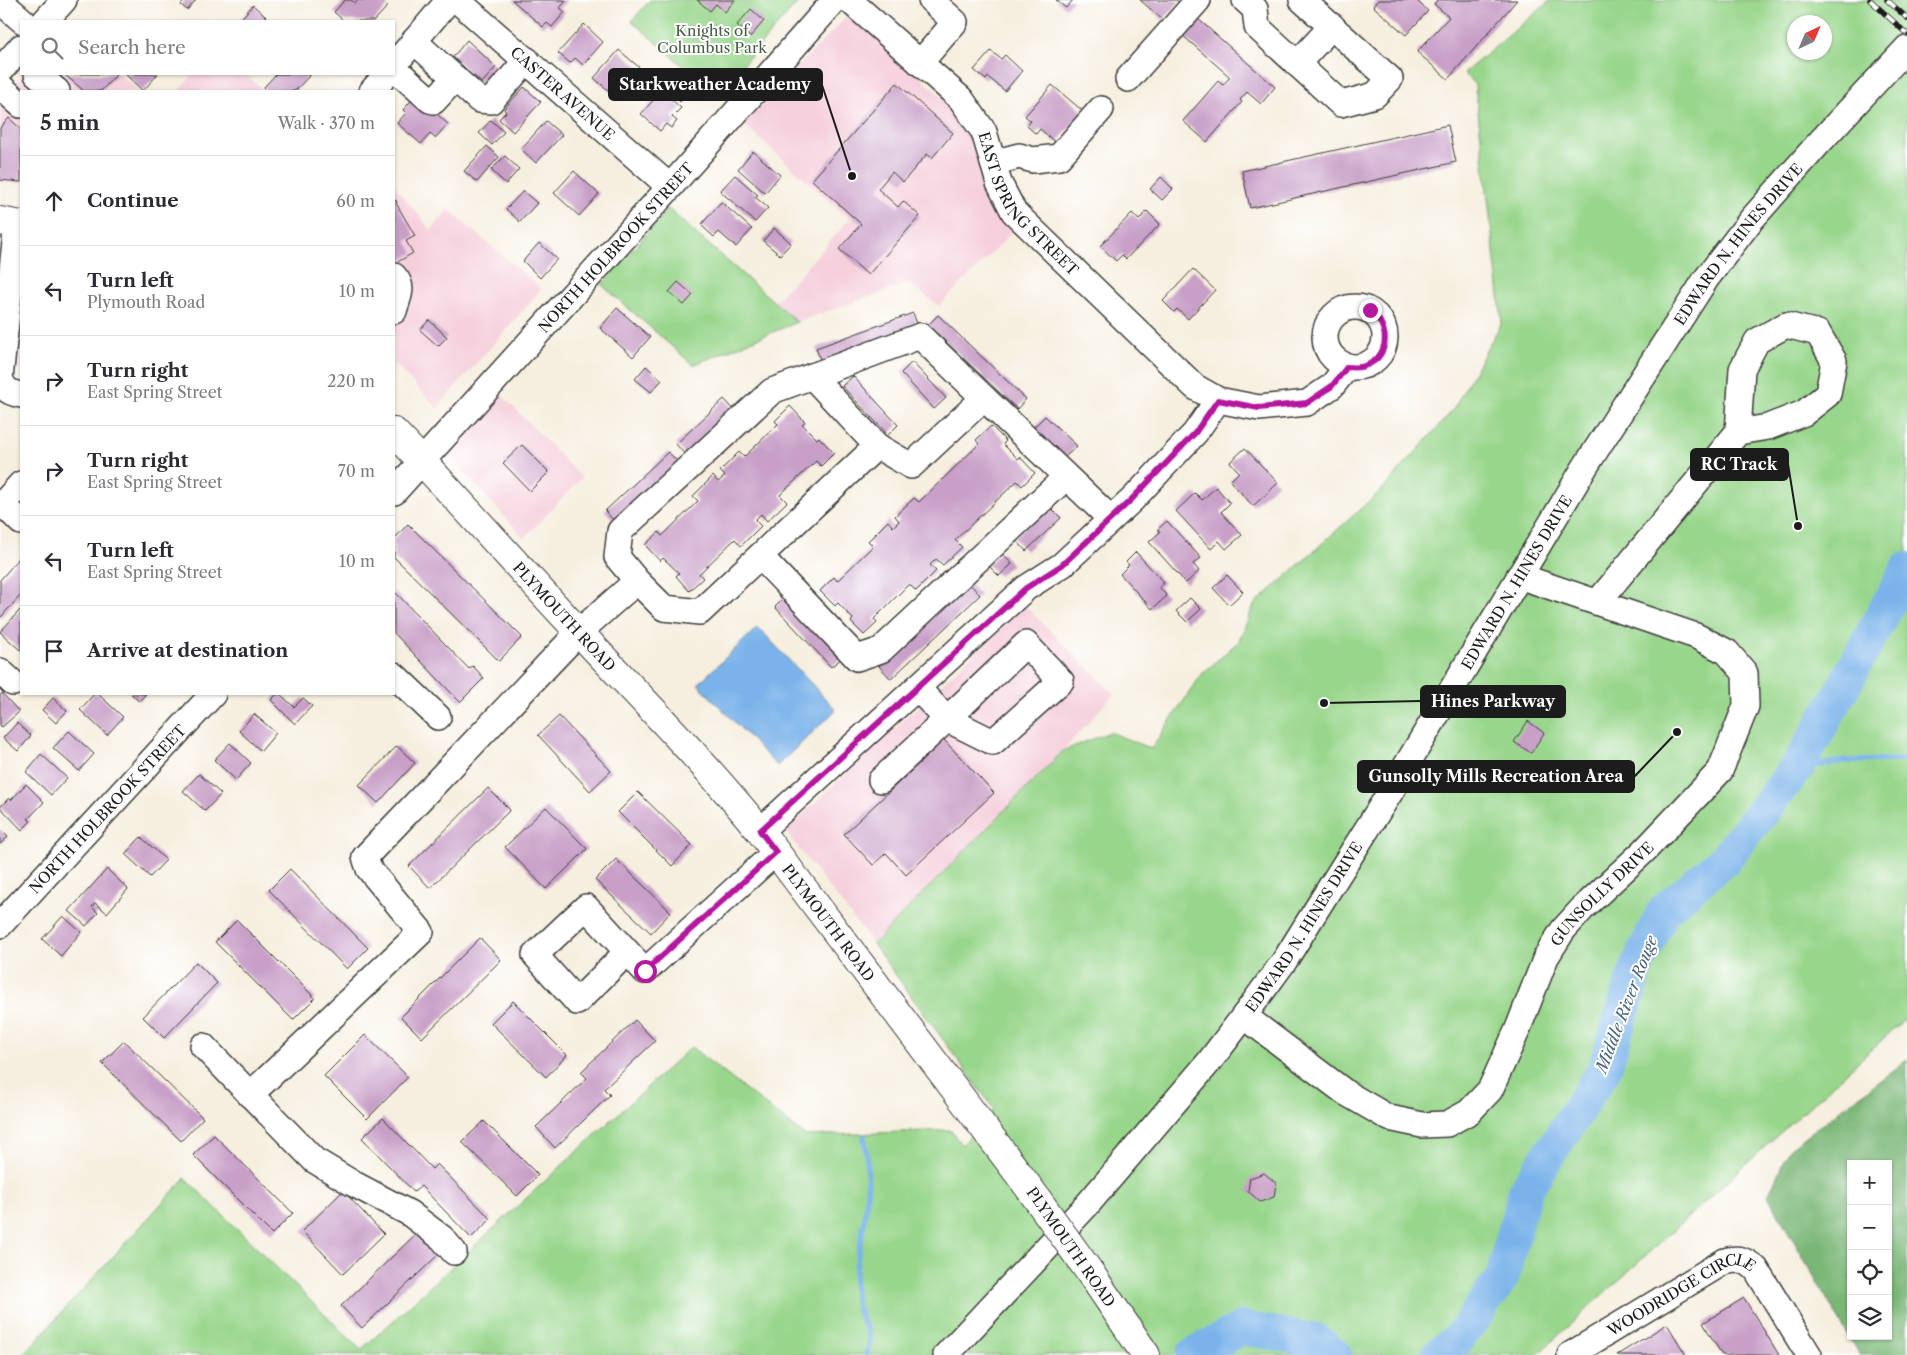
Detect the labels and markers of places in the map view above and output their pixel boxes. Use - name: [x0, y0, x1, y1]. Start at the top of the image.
- callout: Starkweather Academy: [609, 69, 822, 100]
- callout: RC Track: [1691, 449, 1788, 480]
- callout: Hines Parkway: [1421, 686, 1565, 717]
- callout: Gunsolly Mills Recreation Area: [1358, 761, 1634, 792]

